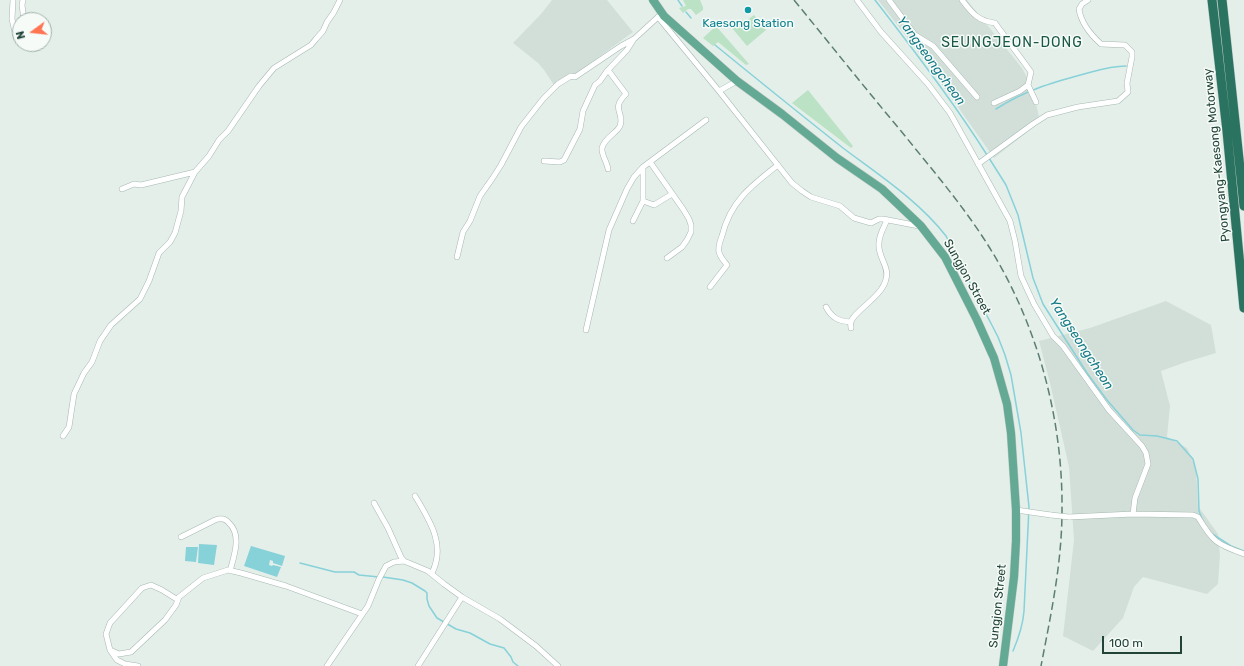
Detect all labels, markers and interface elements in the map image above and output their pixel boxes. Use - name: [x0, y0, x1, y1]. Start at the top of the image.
- marker: Kaesong Station: [743, 5, 753, 15]
- north arrow: [12, 12, 52, 52]
- water label: Yangseongcheon: [893, 13, 969, 109]
- place label: Kaesong Station: [702, 17, 794, 31]
- text: N: [14, 29, 28, 40]
- district label: SEUNGJEON-DONG: [941, 35, 1083, 51]
- street label: Pyongyang-Kaesong Motorway: [1201, 67, 1233, 243]
- street label: Sungjon Street: [940, 237, 994, 317]
- water label: Yangseongcheon: [1046, 295, 1116, 393]
- street label: Sungjon Street: [986, 563, 1010, 649]
- scale bar: [1104, 628, 1184, 654]
- text: 100 m: [1109, 636, 1143, 650]

